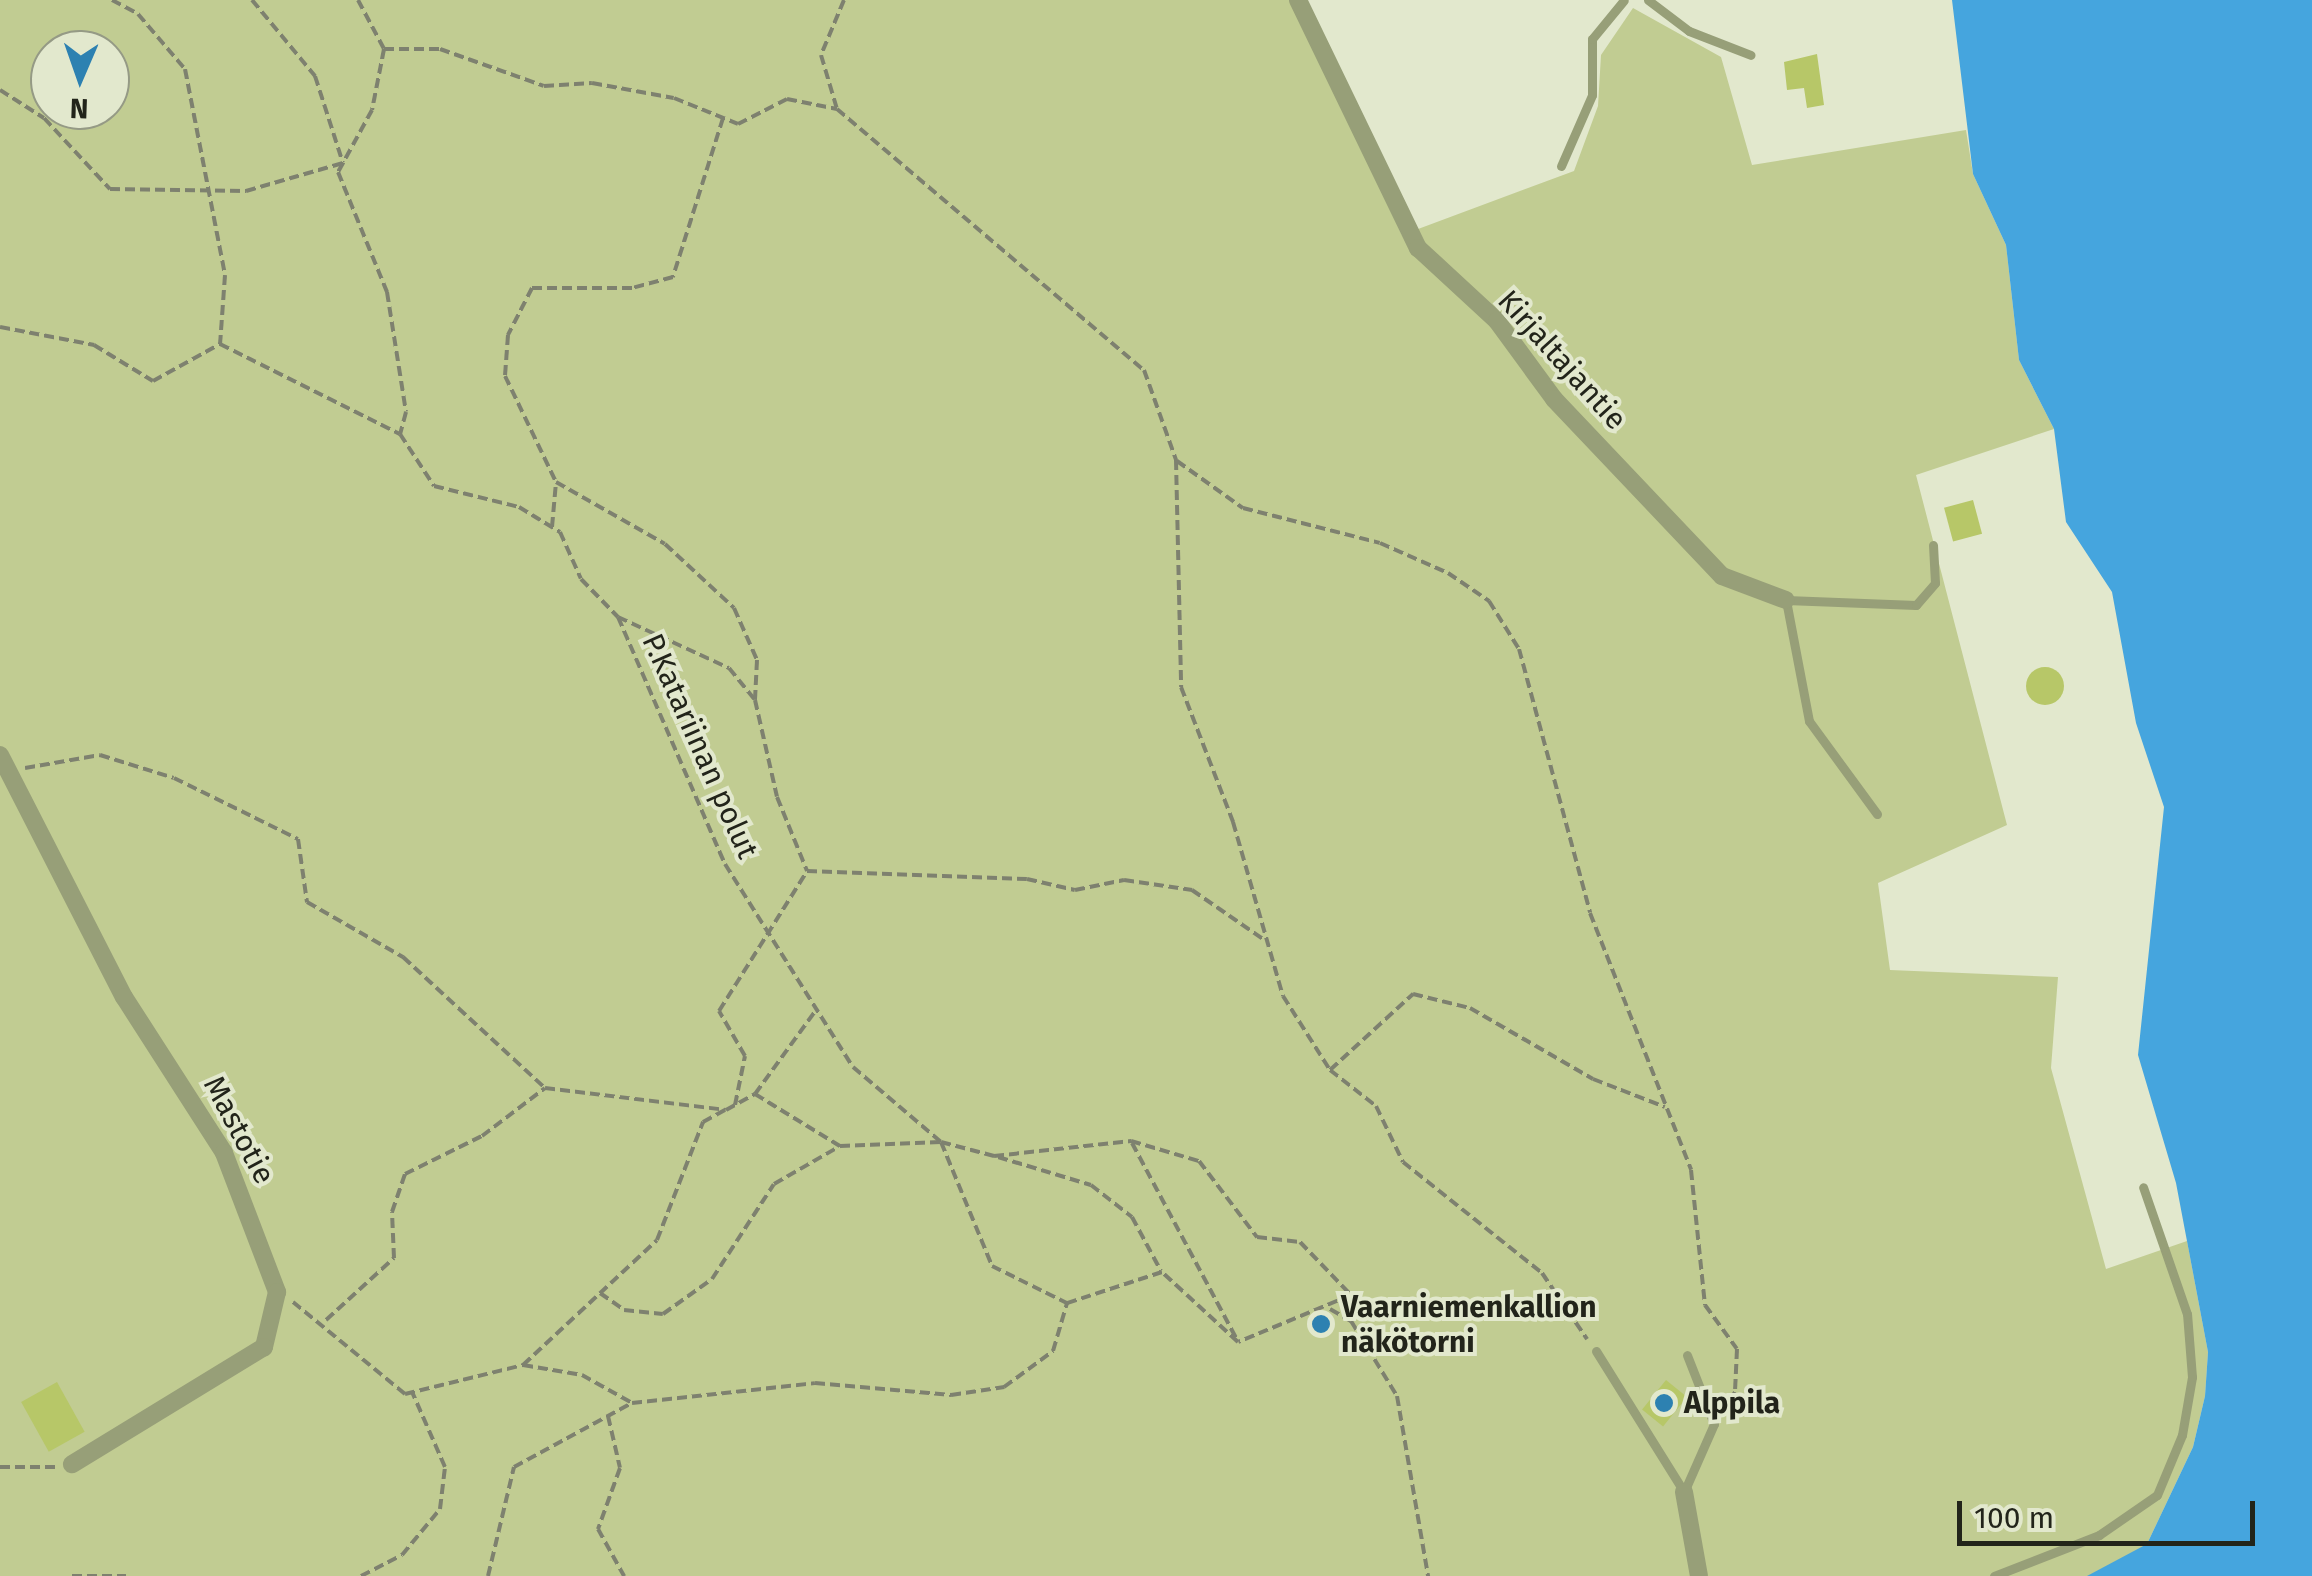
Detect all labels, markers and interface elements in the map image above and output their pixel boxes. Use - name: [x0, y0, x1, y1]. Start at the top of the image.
- north arrow: [30, 30, 130, 130]
- text: N: [69, 92, 89, 125]
- street label: Kirjaltajantie: [1490, 283, 1634, 437]
- street label: P.Katariinan polut: [634, 628, 766, 864]
- street label: Mastotie: [196, 1070, 282, 1190]
- place label: Vaarniemenkallion näkötorni: [1341, 1289, 1597, 1360]
- marker: Vaarniemenkallion näkötorni: [1310, 1313, 1332, 1335]
- place label: Alppila: [1684, 1385, 1780, 1421]
- marker: Alppila: [1653, 1392, 1675, 1414]
- scale bar: [1962, 1481, 2260, 1543]
- text: 100 m: [1974, 1500, 2054, 1536]

